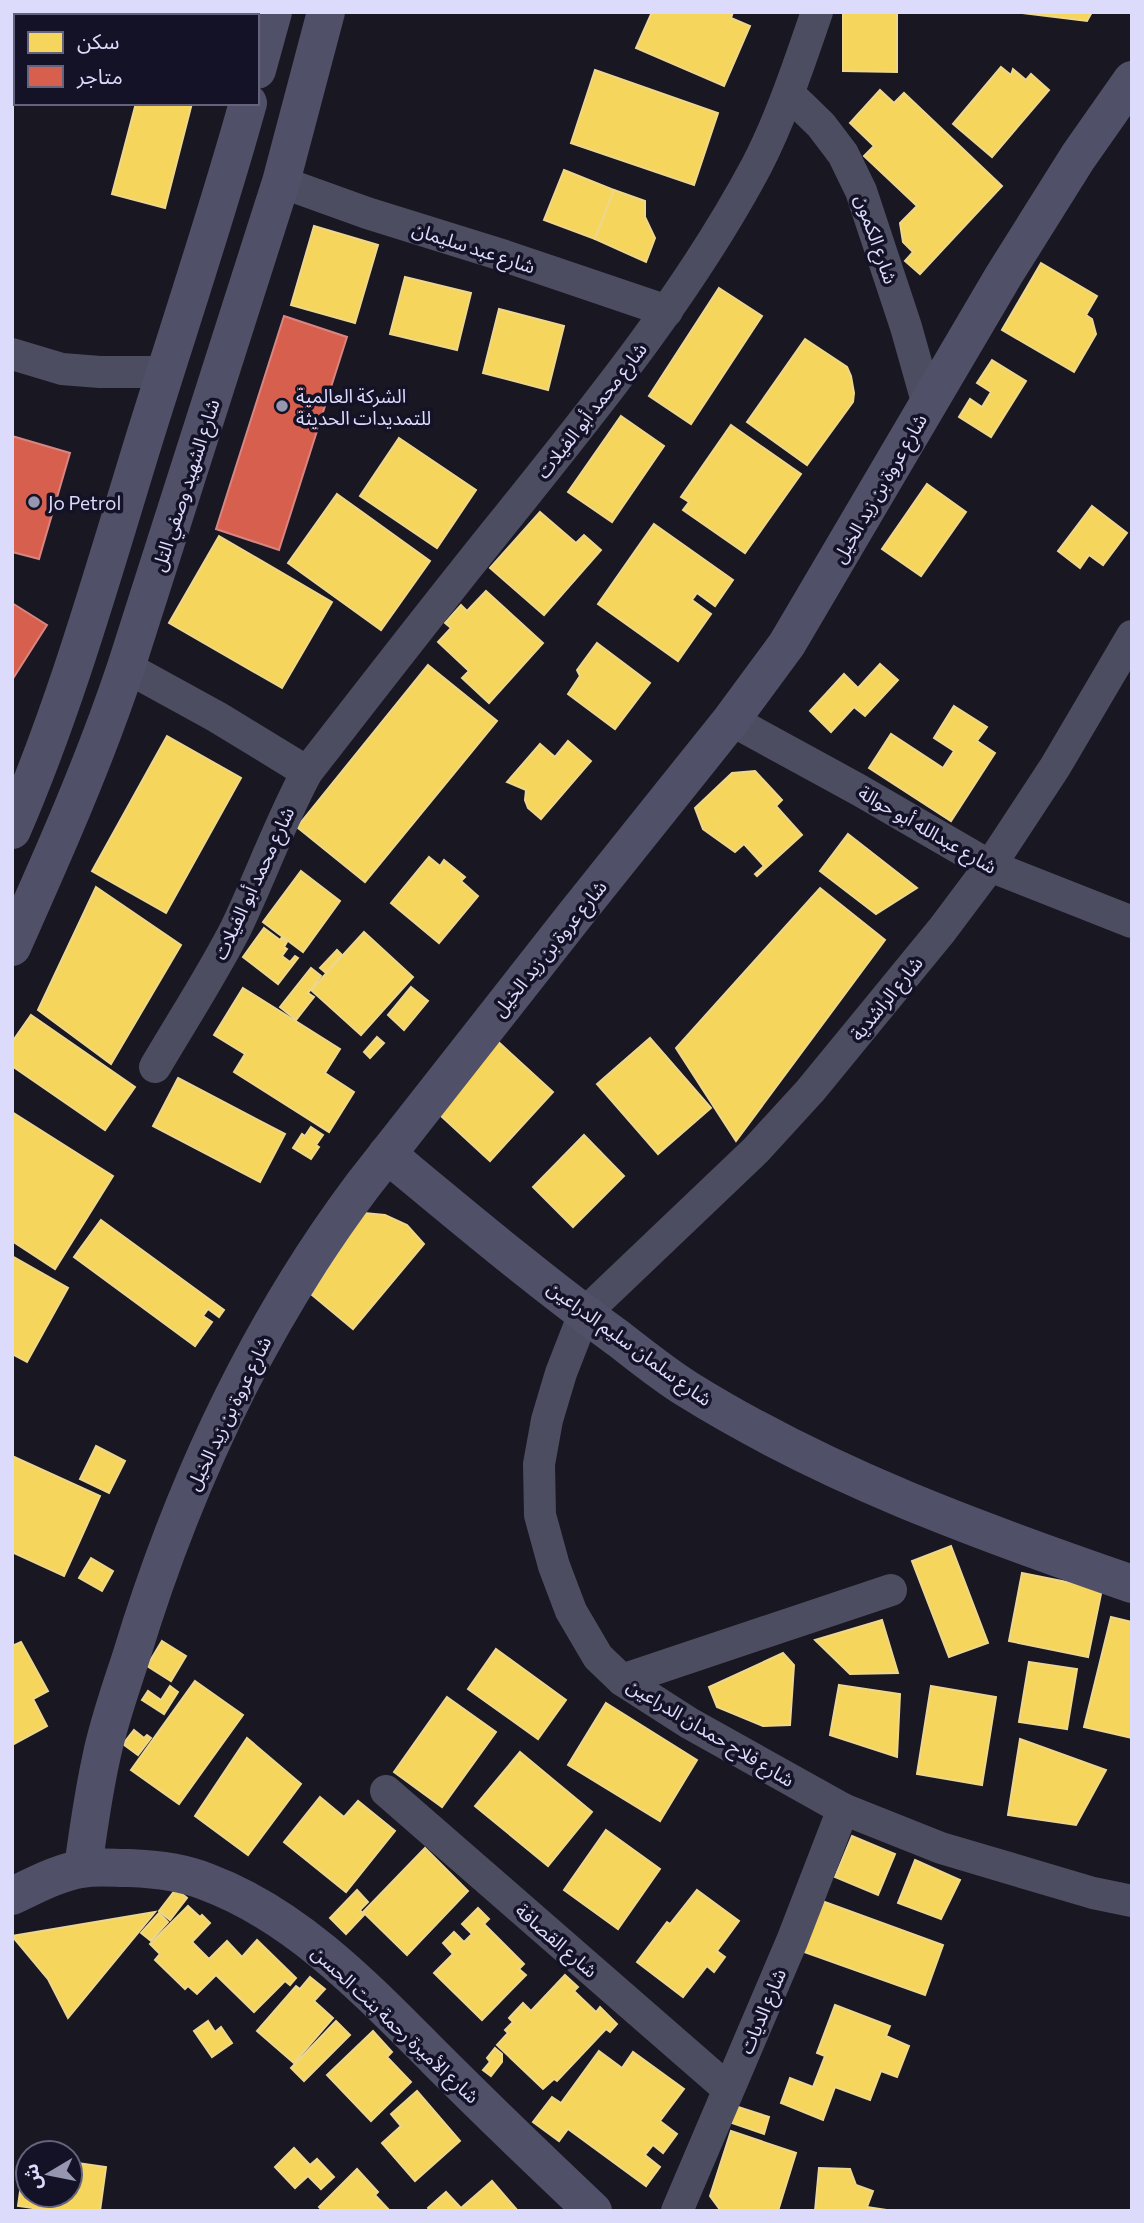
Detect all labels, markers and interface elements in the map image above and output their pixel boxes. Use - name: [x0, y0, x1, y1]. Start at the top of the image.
- legend: [14, 14, 259, 105]
- text: سكن: [77, 28, 119, 54]
- text: متاجر: [76, 63, 123, 89]
- street label: شارع الكمون: [848, 191, 903, 288]
- street label: شارع عبد سليمان: [409, 216, 538, 281]
- street label: شارع محمد أبو الفيلات: [531, 338, 653, 484]
- place label: الشركة العالمية للتمديدات الحديثة: [296, 384, 431, 429]
- street label: شارع الشهيد وصفي التل: [146, 396, 228, 575]
- marker: الشركة العالمية للتمديدات الحديثة: [274, 398, 290, 414]
- street label: شارع عروة بن زيد الخيل: [827, 409, 934, 568]
- place label: Jo Petrol: [48, 491, 121, 514]
- marker: Jo Petrol: [26, 494, 42, 510]
- street label: شارع عبدالله أبو حوالة: [853, 780, 1001, 881]
- street label: شارع محمد أبو الفيلات: [208, 803, 301, 964]
- street label: شارع عروة بن زيد الخيل: [487, 875, 613, 1023]
- street label: شارع الراشدية: [845, 951, 929, 1047]
- street label: شارع سلمان سليم الدراعين: [541, 1276, 717, 1414]
- street label: شارع عروة بن زيد الخيل: [181, 1332, 278, 1495]
- street label: شارع فلاح حمدان الدراعين: [622, 1673, 799, 1794]
- street label: شارع القصافة: [509, 1898, 603, 1984]
- street label: شارع الأميرة رحمة بنت الحسن: [306, 1940, 484, 2110]
- street label: شارع الديات: [734, 1965, 793, 2058]
- north arrow: [14, 2139, 84, 2209]
- text: ش: [18, 2162, 45, 2192]

